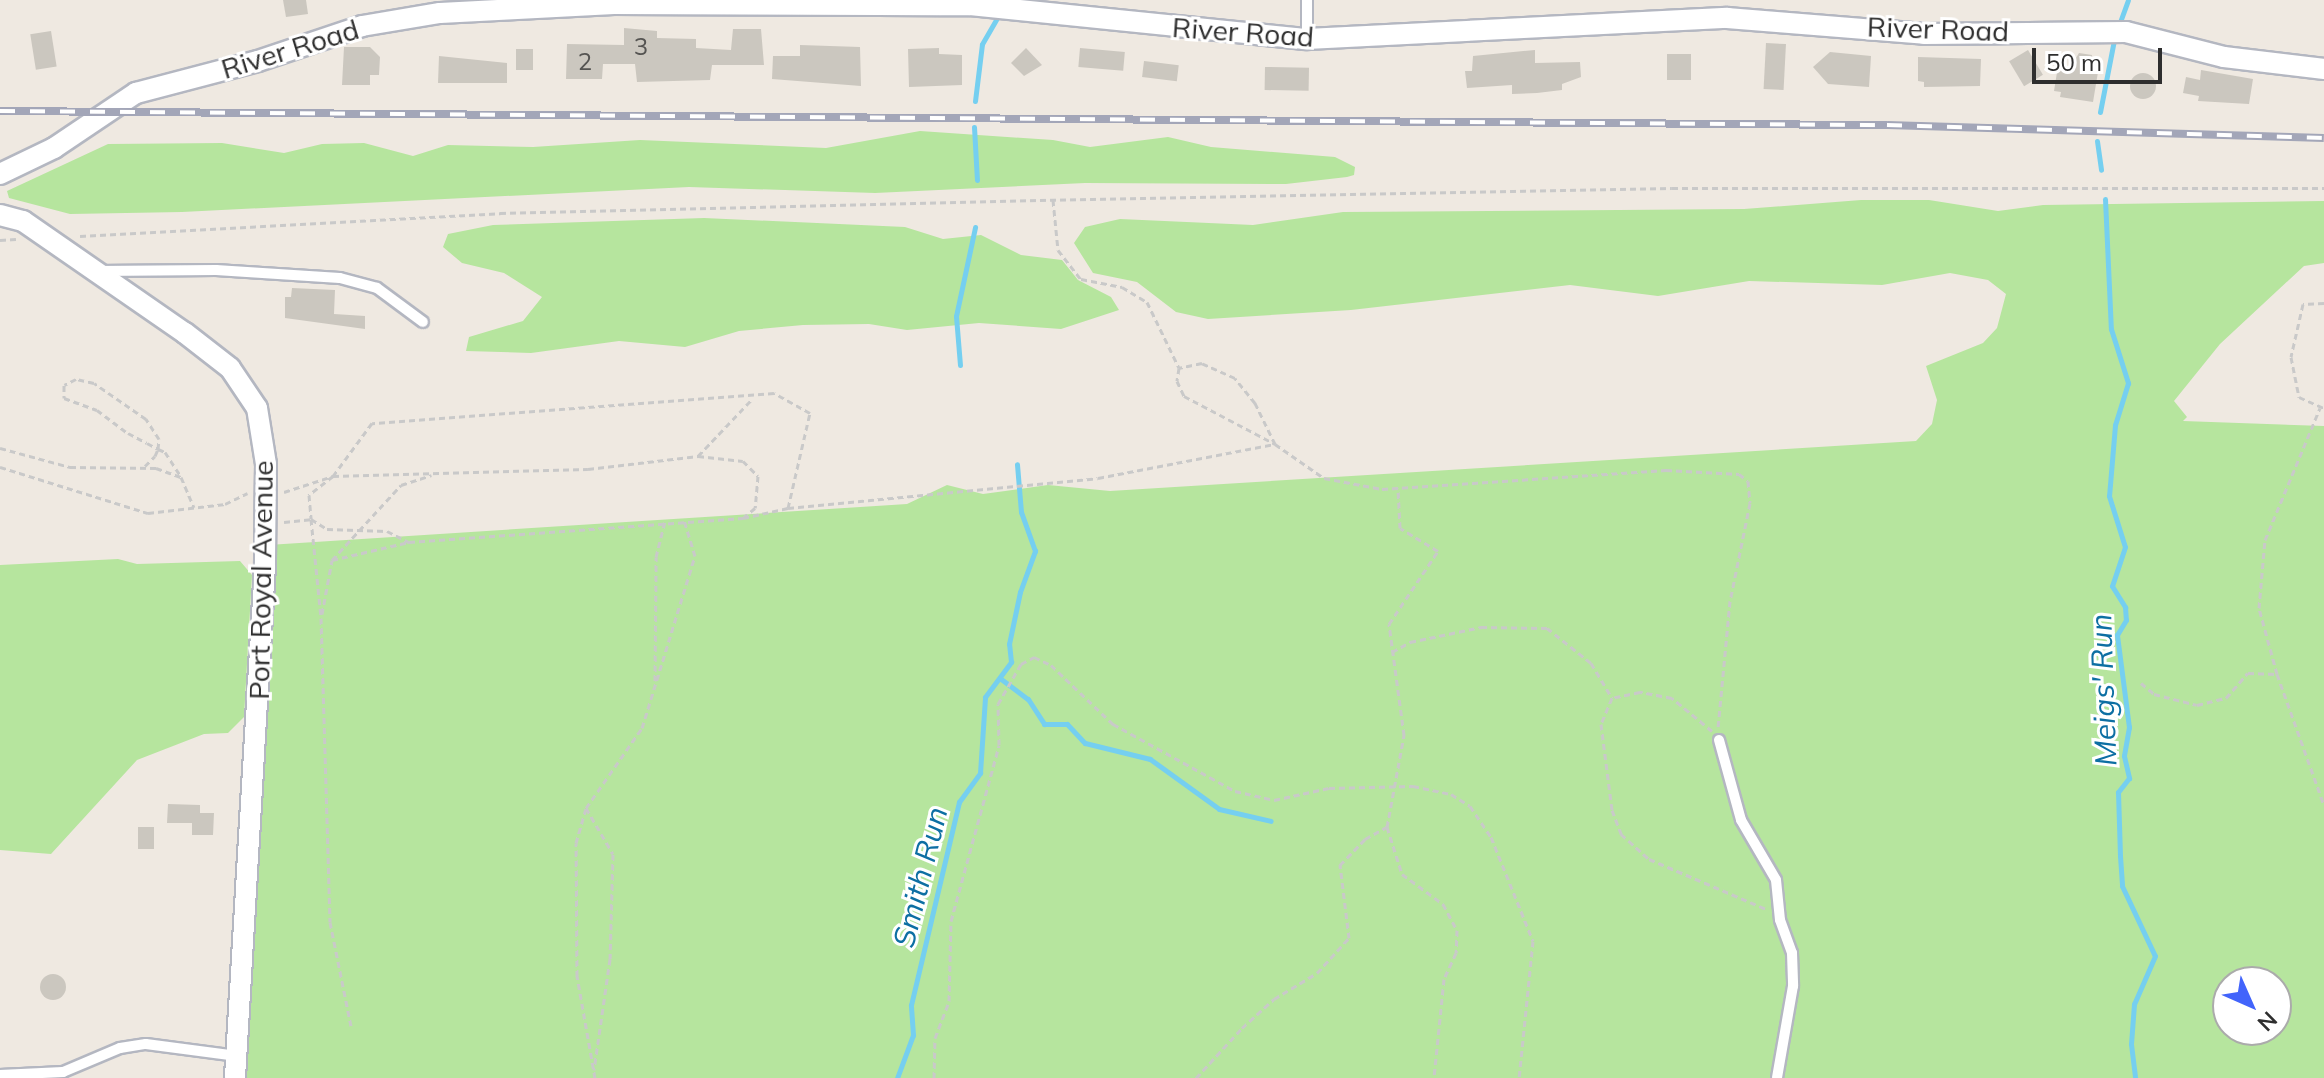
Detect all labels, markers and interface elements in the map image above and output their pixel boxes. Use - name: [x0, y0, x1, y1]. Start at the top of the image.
- street label: River Road: [1171, 10, 1315, 54]
- street label: River Road: [1866, 10, 2010, 48]
- street label: River Road: [217, 12, 363, 86]
- scale bar: [2036, 32, 2166, 82]
- house number: 3: [634, 33, 648, 61]
- text: 50 m: [2046, 47, 2102, 77]
- house number: 2: [578, 48, 592, 76]
- street label: Port Royal Avenue: [242, 460, 280, 700]
- water label: Meigs' Run: [2082, 613, 2124, 767]
- water label: Smith Run: [885, 803, 955, 951]
- north arrow: [2212, 966, 2292, 1046]
- text: N: [2252, 1006, 2283, 1037]

